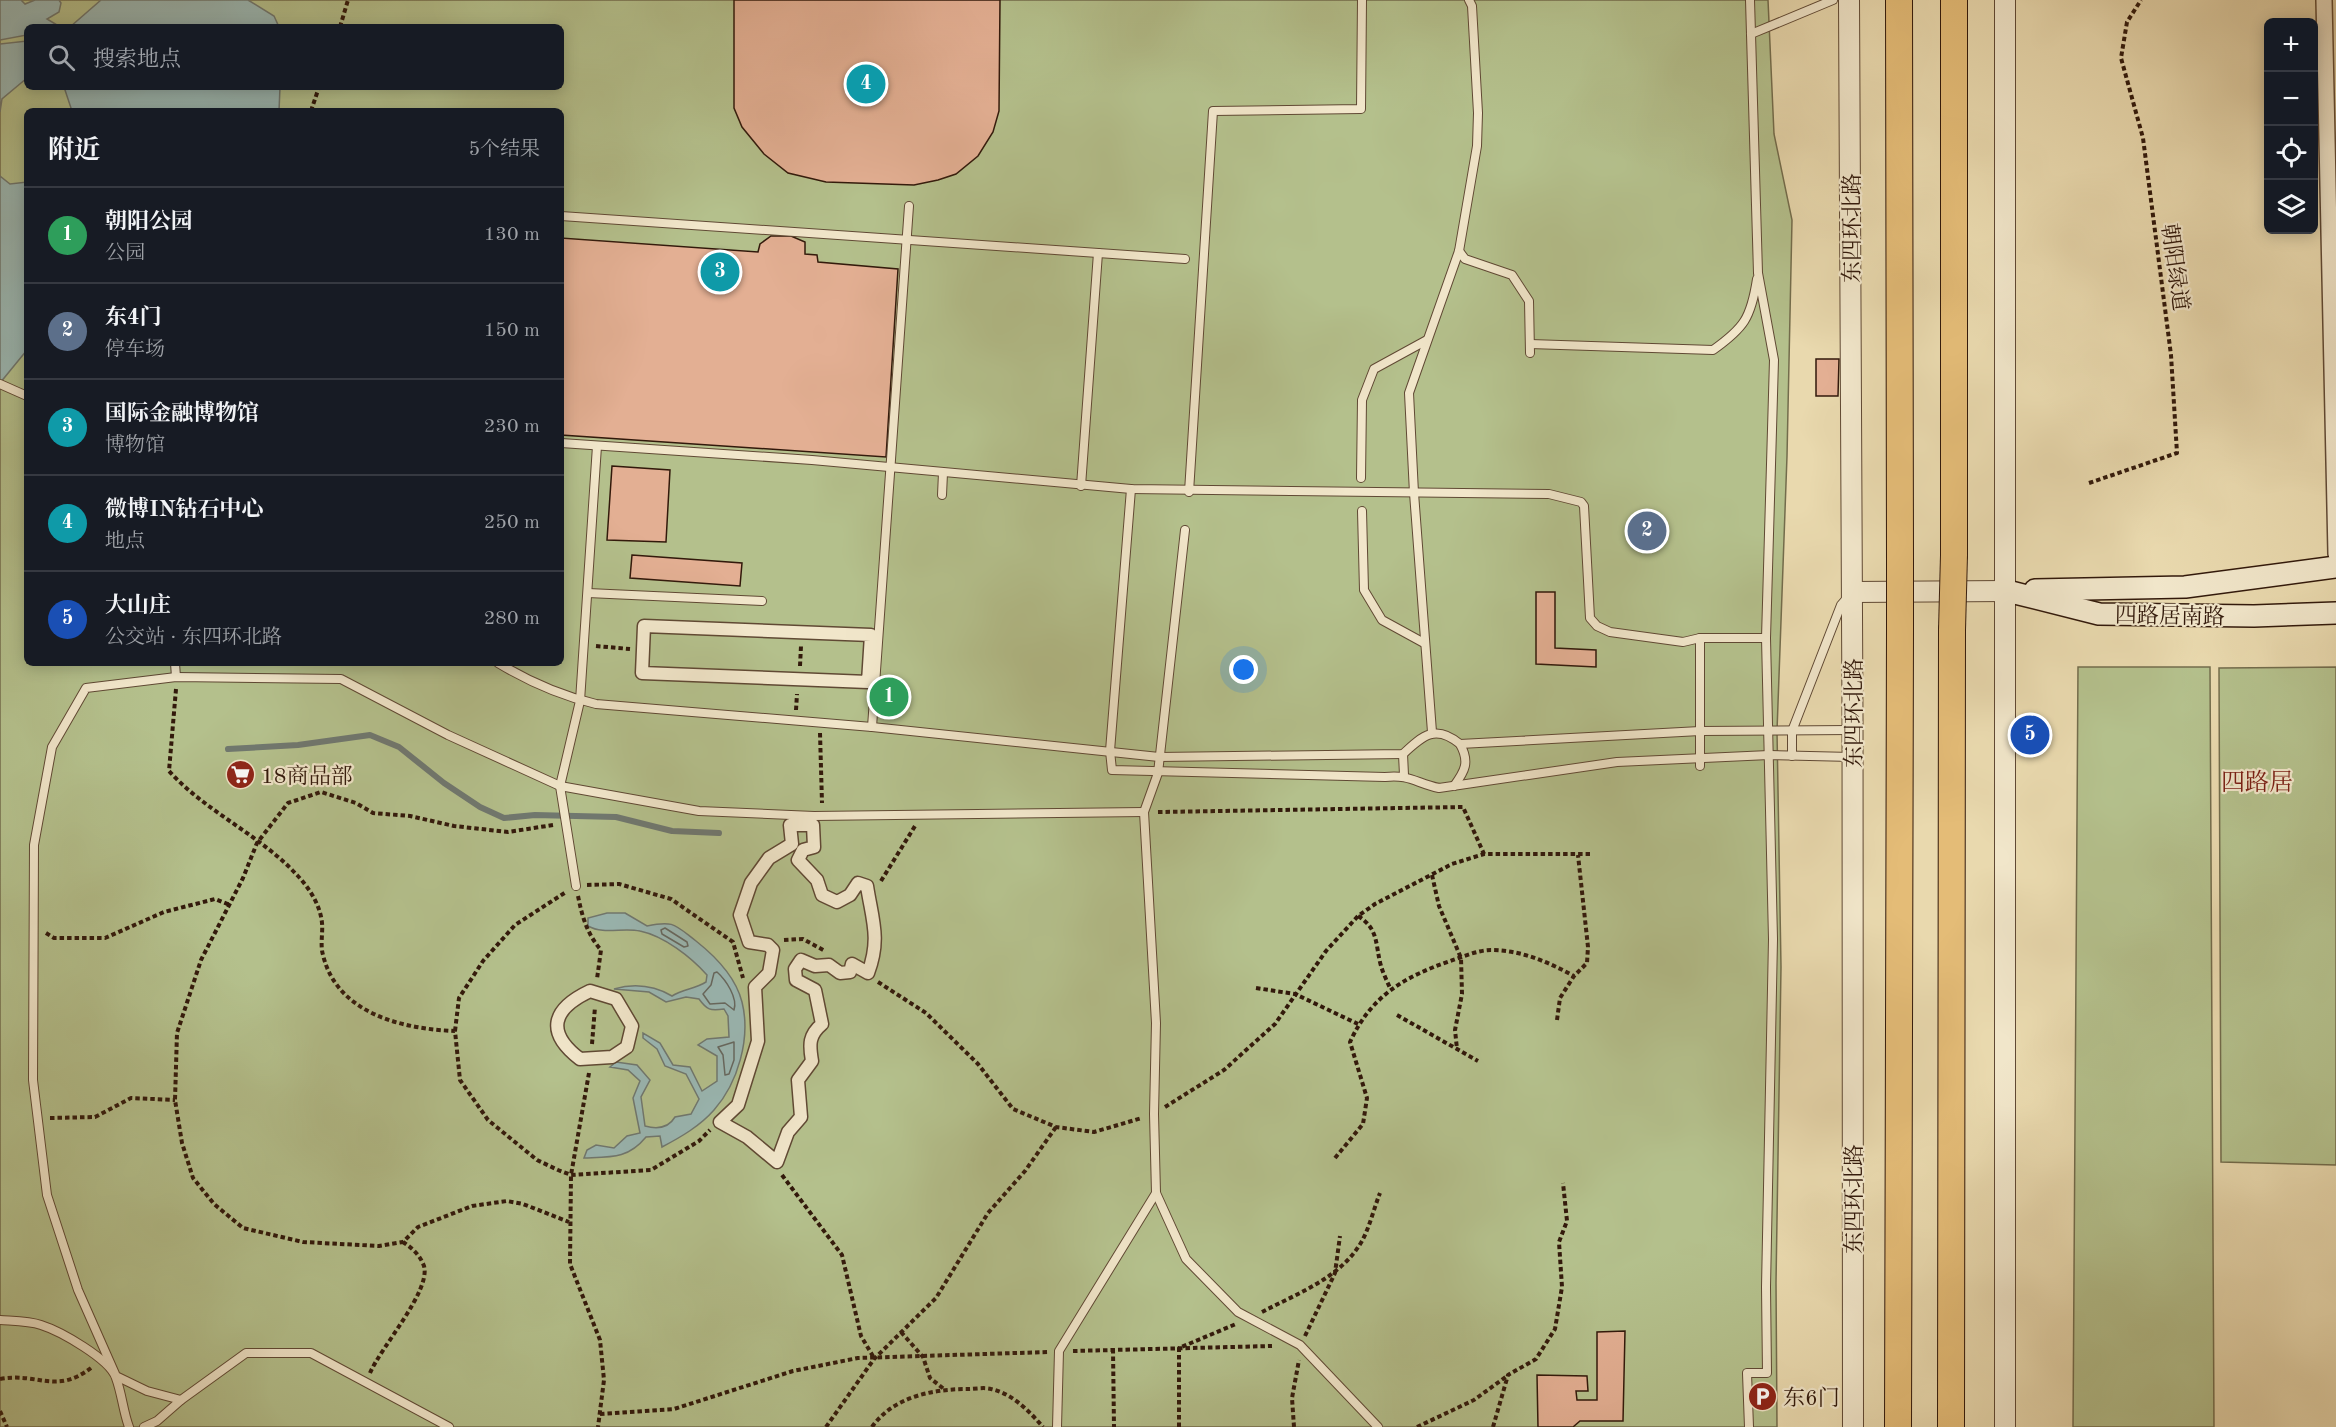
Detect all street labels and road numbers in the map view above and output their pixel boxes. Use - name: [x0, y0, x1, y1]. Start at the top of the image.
- street label: 东四环北路: [1840, 173, 1864, 283]
- street label: 朝阳绿道: [2157, 222, 2193, 312]
- street label: 四路居南路: [2115, 603, 2225, 629]
- street label: 东四环北路: [1842, 658, 1866, 768]
- street label: 东四环北路: [1842, 1144, 1866, 1254]

